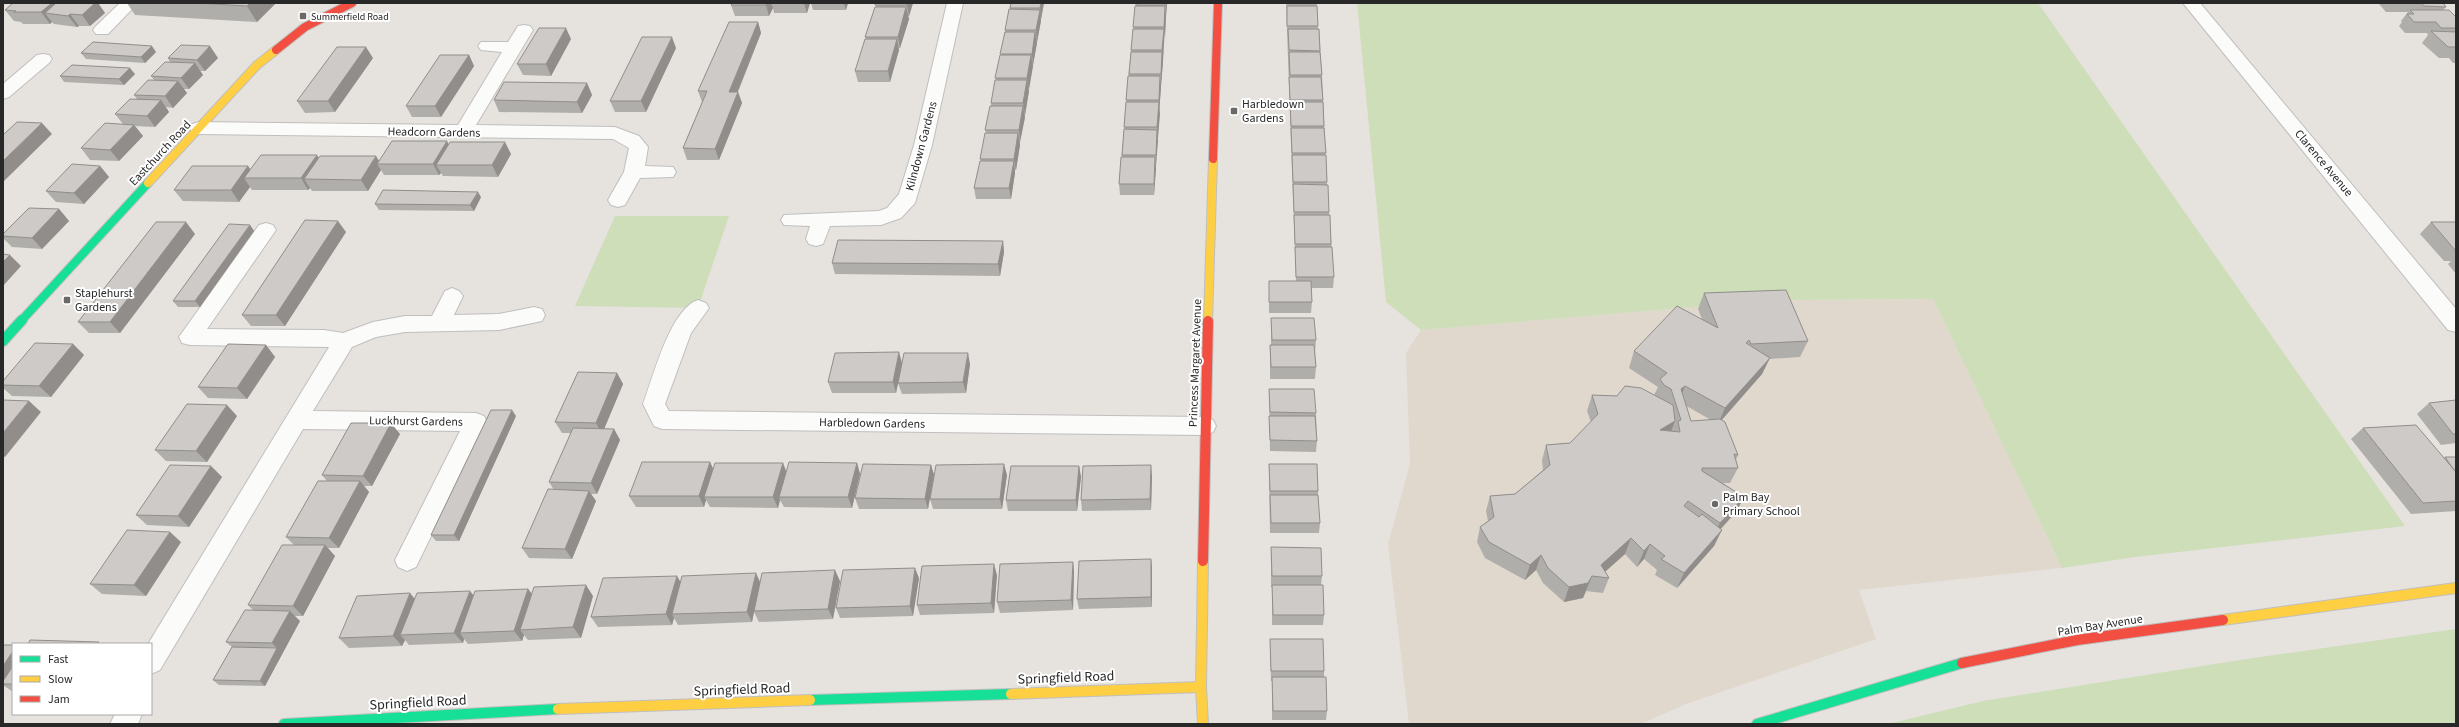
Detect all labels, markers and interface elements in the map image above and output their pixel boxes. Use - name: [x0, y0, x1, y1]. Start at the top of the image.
- place label: Summerfield Road: [311, 10, 389, 24]
- marker: Summerfield Road: [298, 11, 308, 21]
- place label: Harbledown Gardens: [1242, 96, 1304, 127]
- street label: Kilndown Gardens: [901, 100, 942, 193]
- marker: Harbledown Gardens: [1229, 106, 1239, 116]
- street label: Eastchurch Road: [126, 117, 195, 190]
- street label: Headcorn Gardens: [387, 123, 481, 142]
- street label: Clarence Avenue: [2290, 126, 2357, 201]
- place label: Staplehurst Gardens: [75, 285, 133, 316]
- marker: Staplehurst Gardens: [62, 295, 72, 305]
- street label: Princess Margaret Avenue: [1185, 299, 1206, 427]
- street label: Luckhurst Gardens: [369, 412, 463, 431]
- street label: Harbledown Gardens: [819, 414, 925, 433]
- place label: Palm Bay Primary School: [1723, 489, 1800, 520]
- marker: Palm Bay Primary School: [1710, 499, 1720, 509]
- street label: Palm Bay Avenue: [2056, 610, 2144, 641]
- legend: [12, 643, 152, 715]
- text: Fast: [48, 651, 68, 668]
- street label: Springfield Road: [1017, 666, 1115, 690]
- text: Slow: [48, 671, 73, 688]
- street label: Springfield Road: [693, 678, 791, 702]
- street label: Springfield Road: [369, 690, 467, 716]
- text: Jam: [48, 691, 70, 708]

